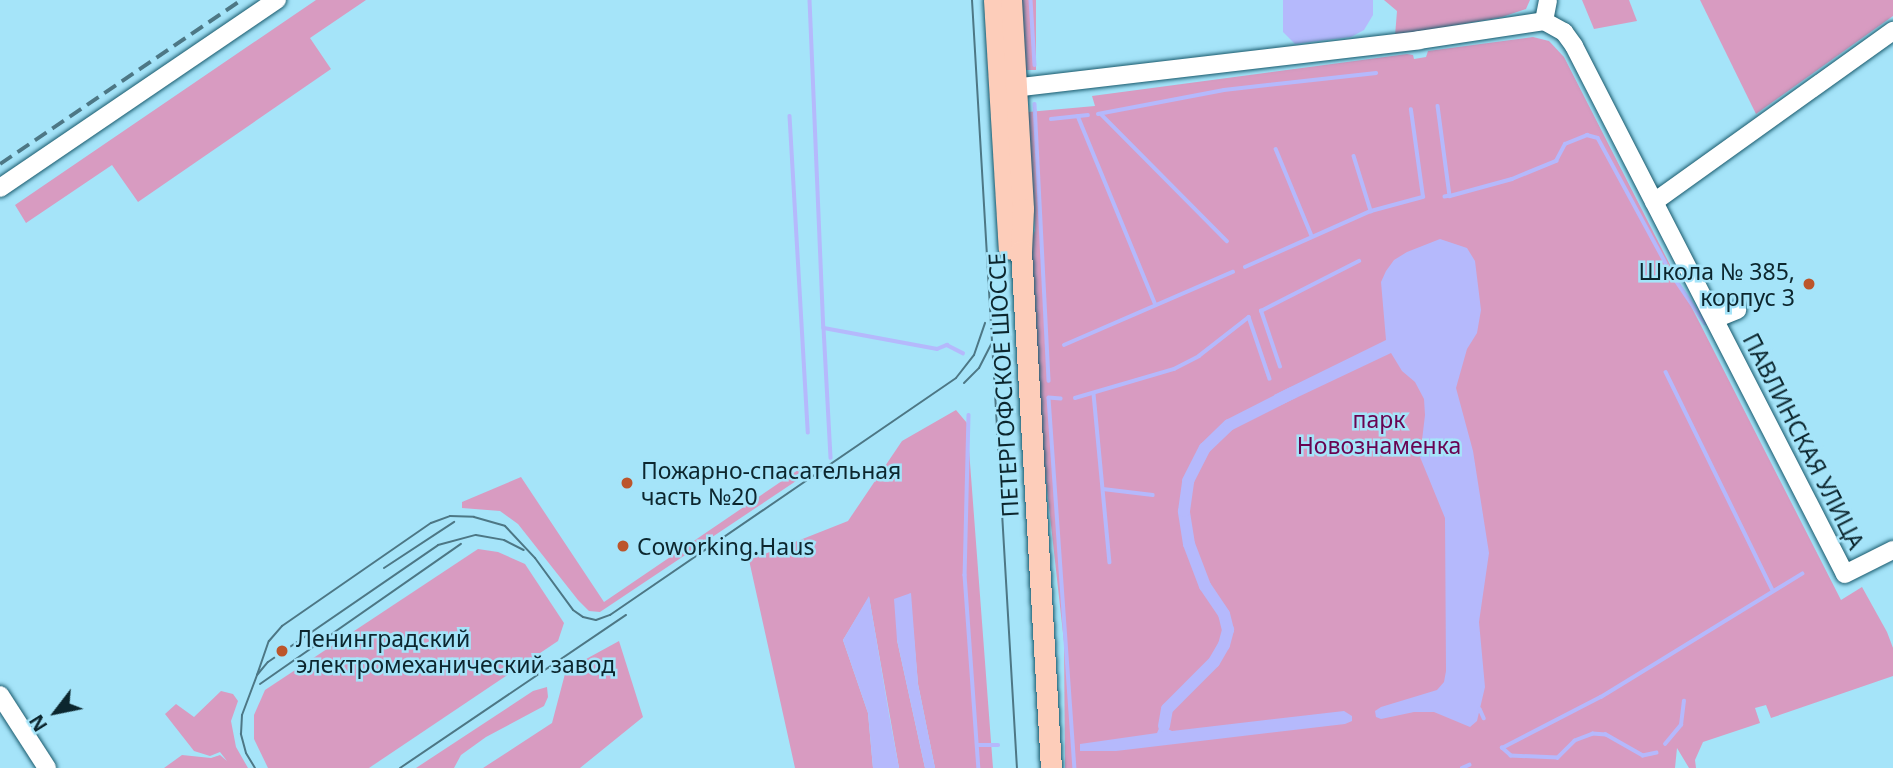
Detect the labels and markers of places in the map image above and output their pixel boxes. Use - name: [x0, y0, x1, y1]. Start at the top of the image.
- place label: Школа № 385, корпус 3: [1638, 257, 1795, 311]
- marker: Школа № 385, корпус 3: [1801, 276, 1817, 292]
- place label: Пожарно-спасательная часть №20: [641, 456, 901, 510]
- marker: Пожарно-спасательная часть №20: [619, 475, 635, 491]
- place label: Coworking.Haus: [637, 532, 814, 560]
- marker: Coworking.Haus: [615, 538, 631, 554]
- place label: Ленинградский электромеханический завод: [296, 624, 615, 678]
- marker: Ленинградский электромеханический завод: [274, 643, 290, 659]

